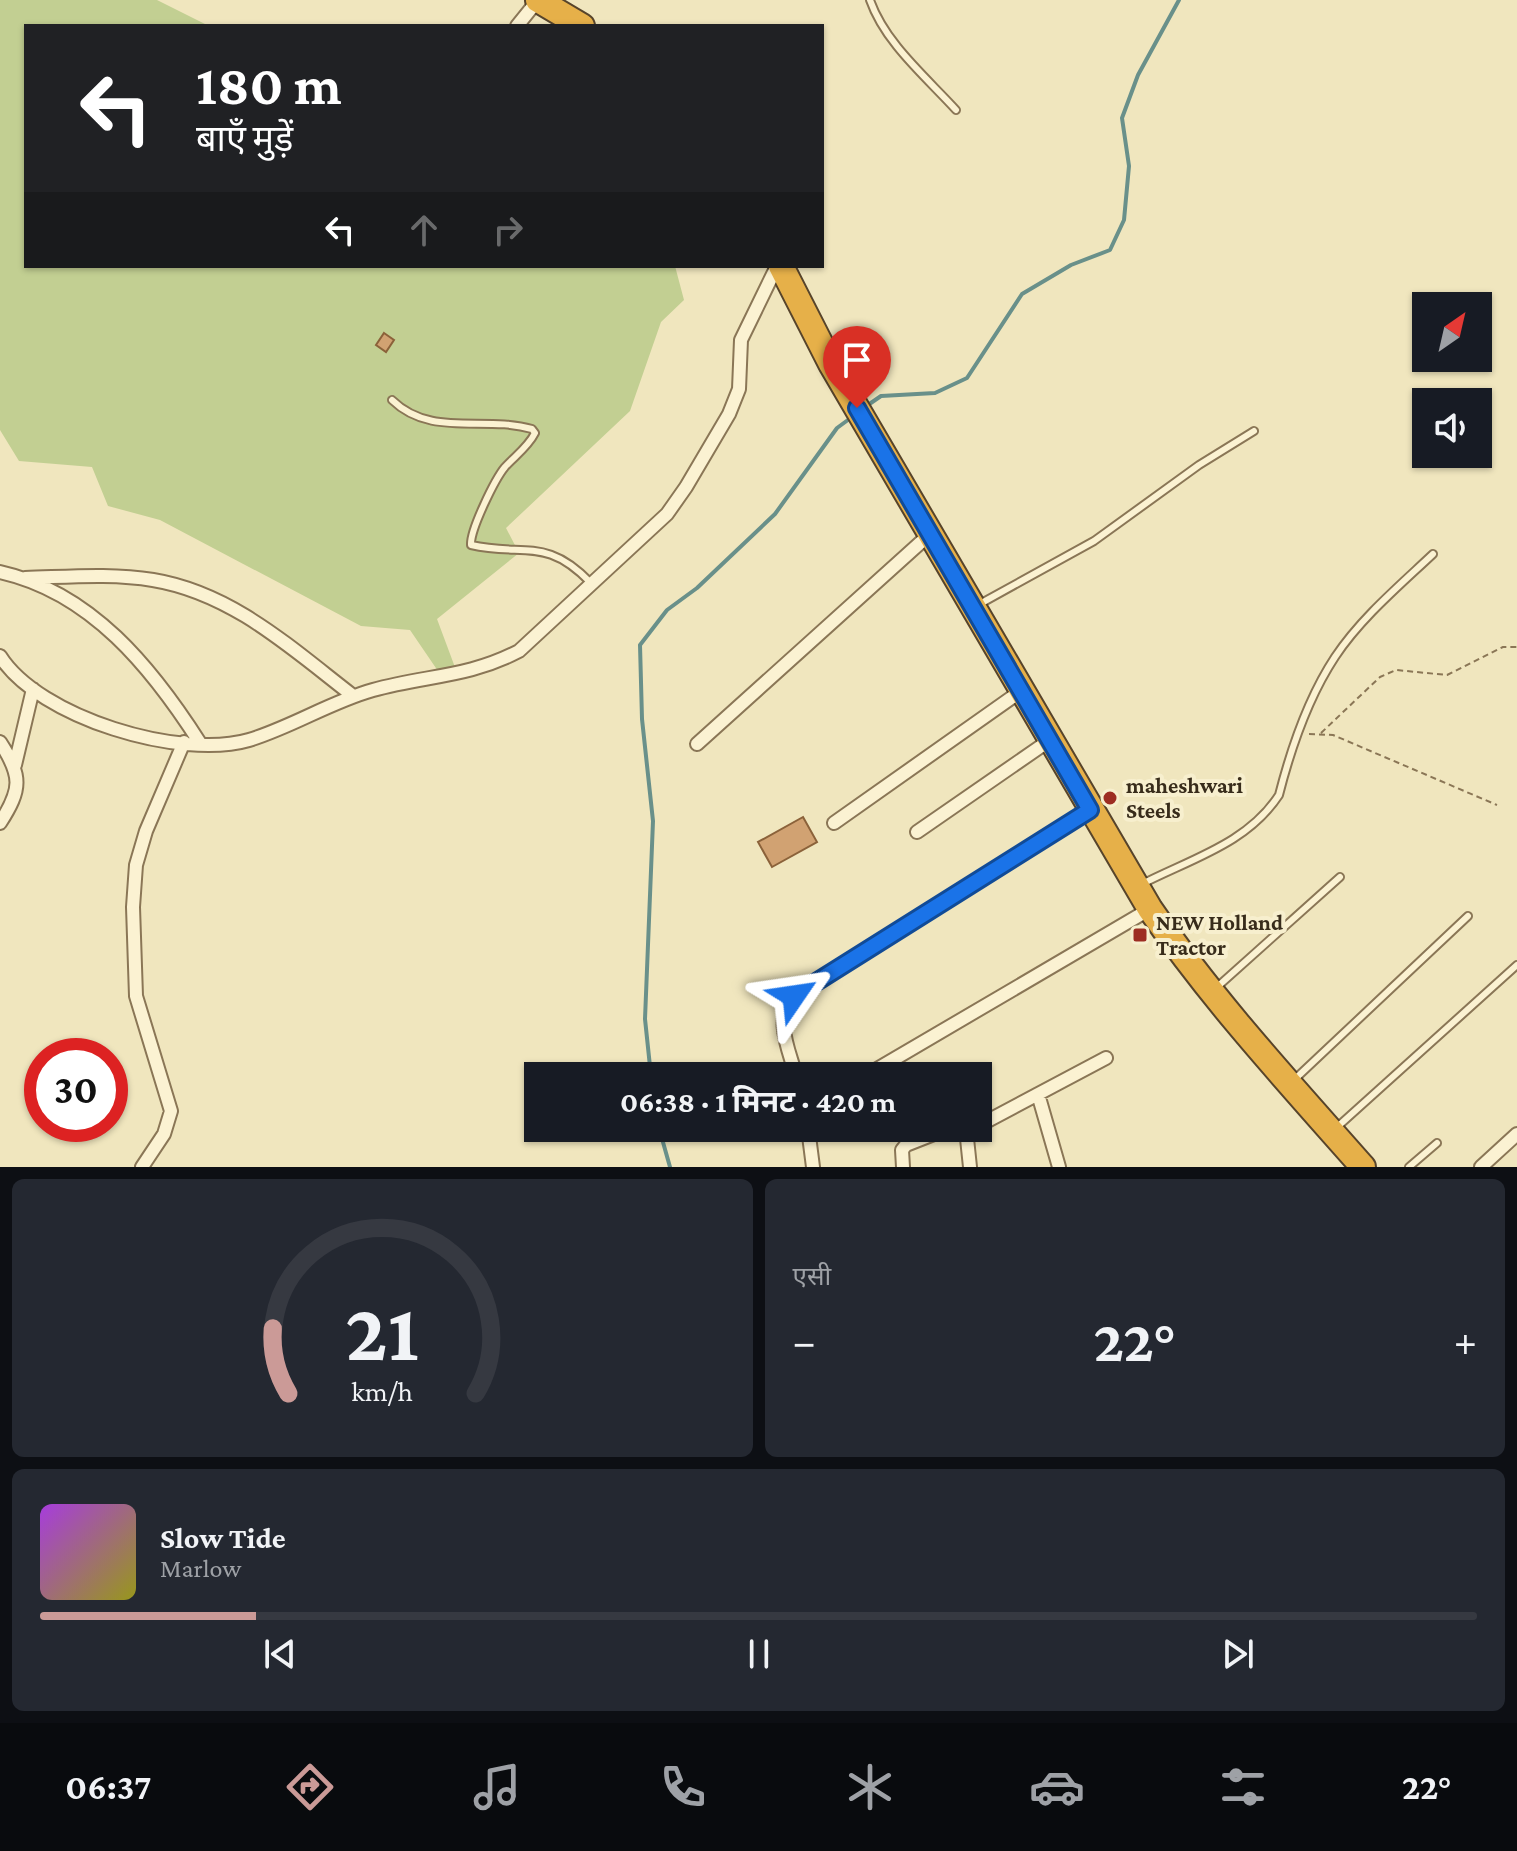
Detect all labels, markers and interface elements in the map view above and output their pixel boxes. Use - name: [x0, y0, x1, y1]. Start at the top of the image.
- text: 180 m: [196, 54, 342, 116]
- icon: left: [64, 56, 168, 160]
- text: बाएँ मुड़ें: [196, 119, 293, 159]
- icon: left: [318, 208, 362, 252]
- icon: ahead: [402, 208, 446, 252]
- icon: right: [486, 208, 530, 252]
- north arrow: [1412, 292, 1492, 372]
- map controls: [1412, 292, 1492, 468]
- pin: [823, 326, 891, 408]
- icon: arrive: [835, 338, 879, 382]
- button: sound: [1412, 388, 1492, 468]
- place label: maheshwari Steels: [1126, 773, 1243, 823]
- marker: maheshwari Steels: [1101, 789, 1119, 807]
- place label: NEW Holland Tractor: [1156, 910, 1283, 960]
- marker: NEW Holland Tractor: [1131, 926, 1149, 944]
- position arrow: [752, 954, 836, 1038]
- speed limit sign: 30: [24, 1038, 128, 1142]
- text: 06:38 · 1 मिनट · 420 m: [620, 1085, 896, 1118]
- text: एसी: [793, 1262, 831, 1291]
- text: 21: [345, 1285, 419, 1378]
- text: 22°: [1093, 1307, 1176, 1374]
- text: −: [793, 1317, 816, 1365]
- text: +: [1454, 1317, 1477, 1365]
- text: km/h: [351, 1375, 413, 1407]
- text: Slow Tide: [160, 1521, 286, 1554]
- text: Marlow: [160, 1554, 241, 1583]
- icon: previous: [258, 1632, 302, 1676]
- icon: pause: [737, 1632, 781, 1676]
- icon: next: [1216, 1632, 1260, 1676]
- icon: directions: [282, 1759, 338, 1815]
- icon: music: [469, 1759, 525, 1815]
- icon: phone: [655, 1759, 711, 1815]
- icon: climate: [842, 1759, 898, 1815]
- icon: car: [1029, 1759, 1085, 1815]
- icon: filters: [1215, 1759, 1271, 1815]
- text: 06:37: [65, 1767, 151, 1807]
- text: 22°: [1402, 1767, 1452, 1807]

